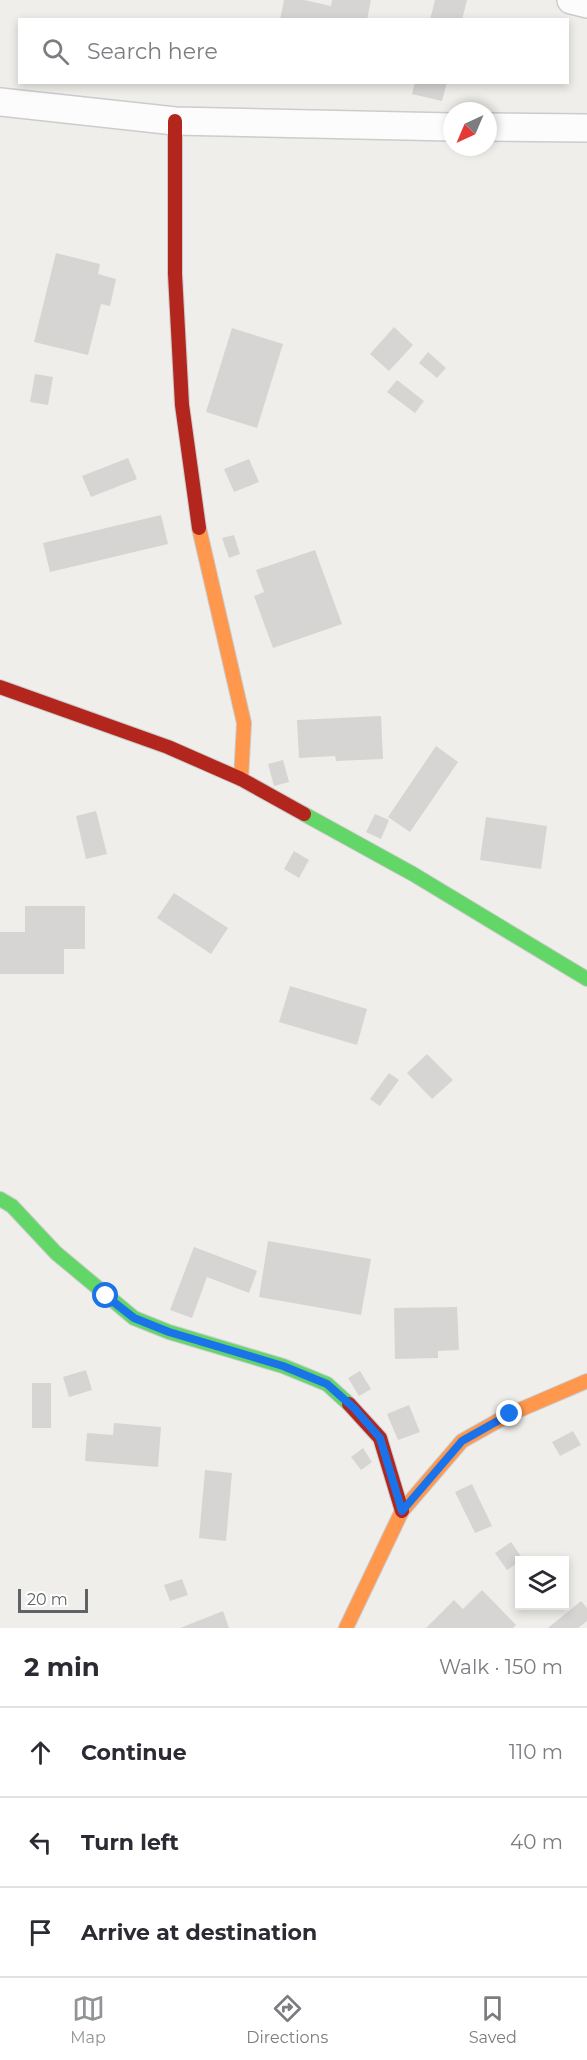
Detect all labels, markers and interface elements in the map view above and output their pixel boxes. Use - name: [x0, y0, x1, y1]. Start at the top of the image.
- search box: [18, 18, 569, 84]
- icon: search: [39, 35, 72, 68]
- text: Search here: [87, 38, 218, 65]
- north arrow: [443, 102, 497, 156]
- route start: [92, 1282, 118, 1308]
- route end: [496, 1400, 522, 1426]
- map controls: [515, 1556, 569, 1610]
- button: layers: [515, 1556, 569, 1610]
- scale bar: [18, 1586, 88, 1614]
- text: 20 m: [27, 1590, 68, 1609]
- text: 2 min: [24, 1651, 100, 1683]
- text: Walk · 150 m: [439, 1655, 563, 1679]
- icon: ahead: [24, 1736, 57, 1769]
- text: Continue: [81, 1739, 187, 1766]
- text: 110 m: [509, 1740, 563, 1764]
- icon: left: [24, 1826, 57, 1859]
- text: Turn left: [81, 1829, 179, 1856]
- text: 40 m: [510, 1830, 563, 1854]
- icon: arrive: [24, 1916, 57, 1949]
- text: Arrive at destination: [81, 1919, 317, 1946]
- tab: Map: [70, 1992, 106, 2047]
- tab: Directions: [246, 1992, 328, 2047]
- tab: Saved: [469, 1992, 517, 2047]

